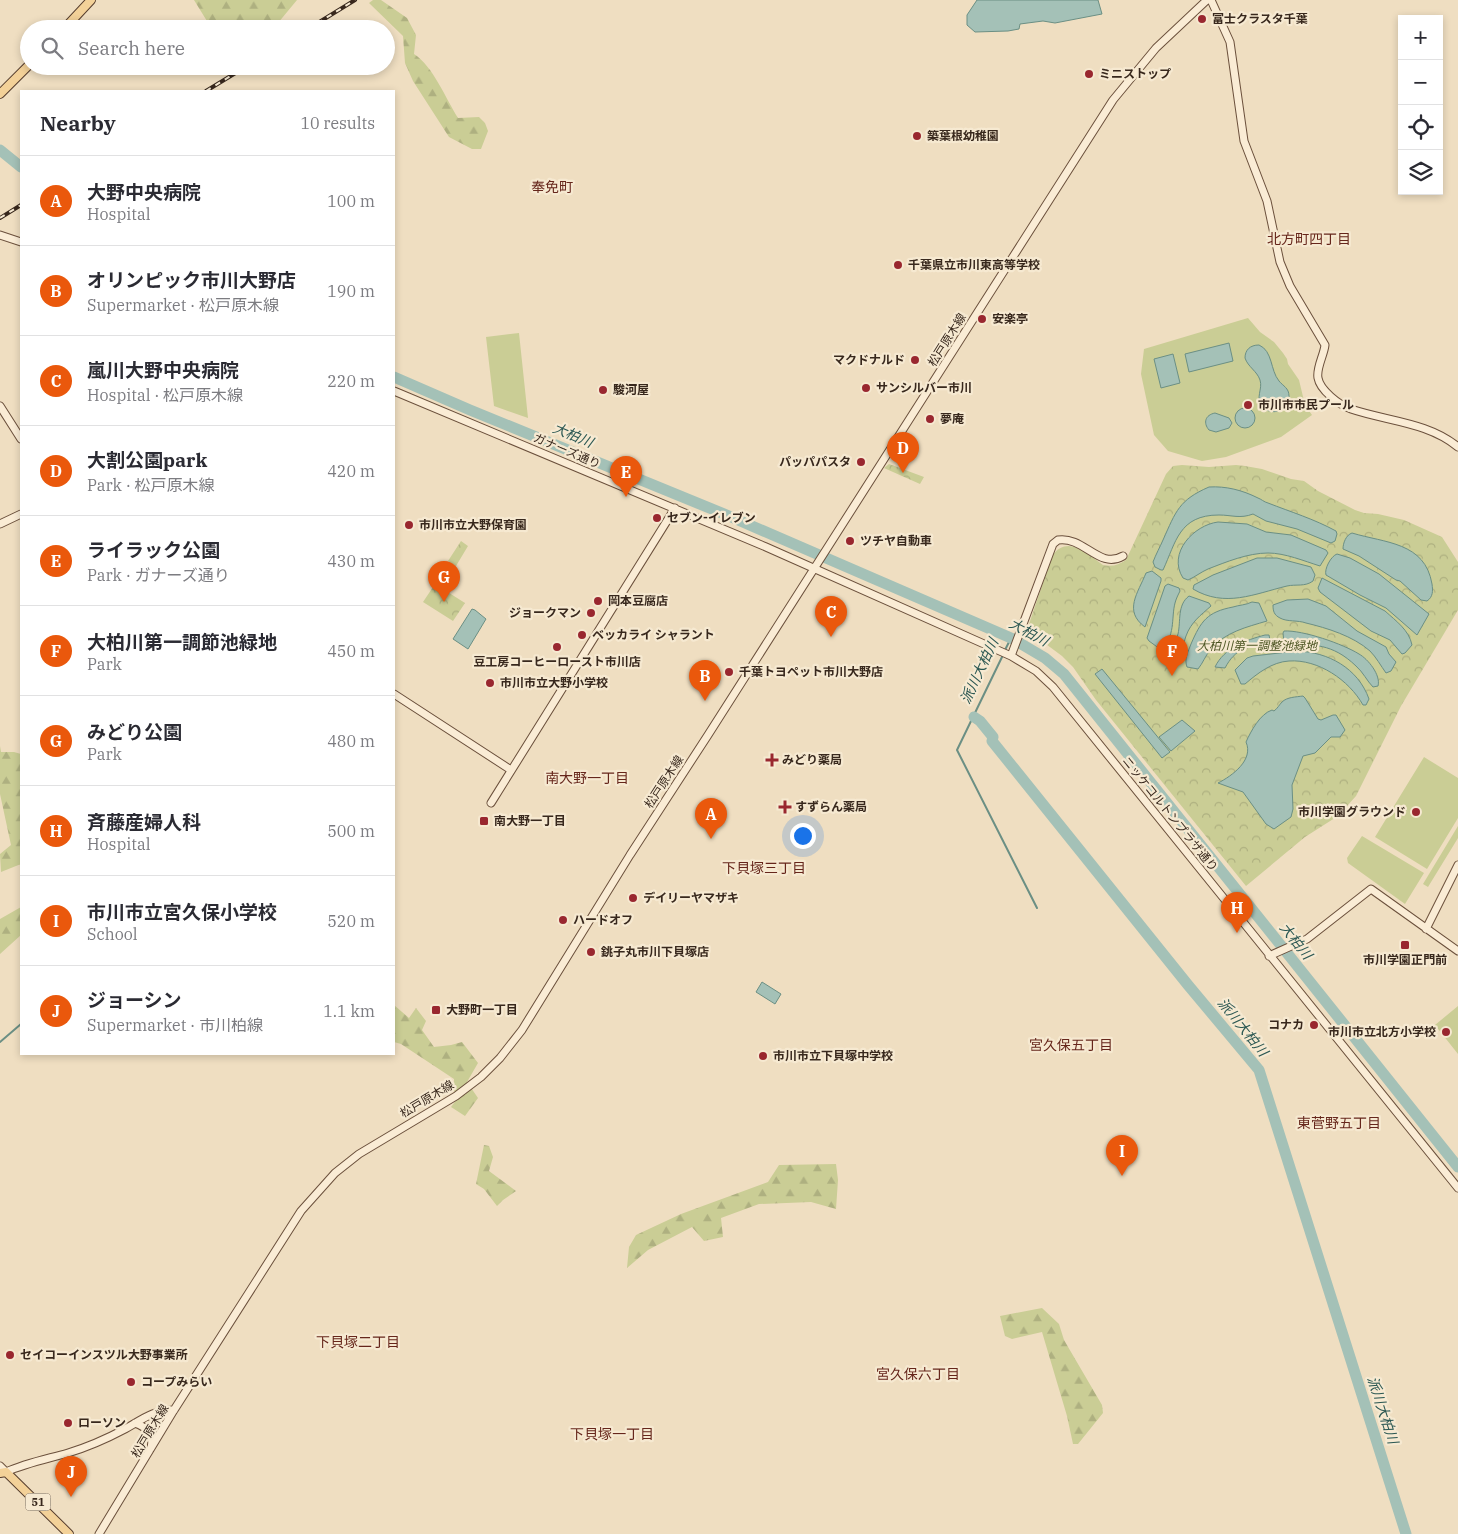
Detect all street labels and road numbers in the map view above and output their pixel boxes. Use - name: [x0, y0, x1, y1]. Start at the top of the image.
- street label: 松戸原木線: [924, 310, 969, 369]
- street label: ガナーズ通り: [531, 430, 603, 471]
- street label: 松戸原木線: [641, 752, 686, 811]
- street label: ニッケコルトンプラザ通り: [1119, 753, 1221, 874]
- street label: 松戸原木線: [397, 1077, 456, 1120]
- street label: 松戸原木線: [128, 1401, 171, 1460]
- road number: 51: [26, 1494, 50, 1510]

